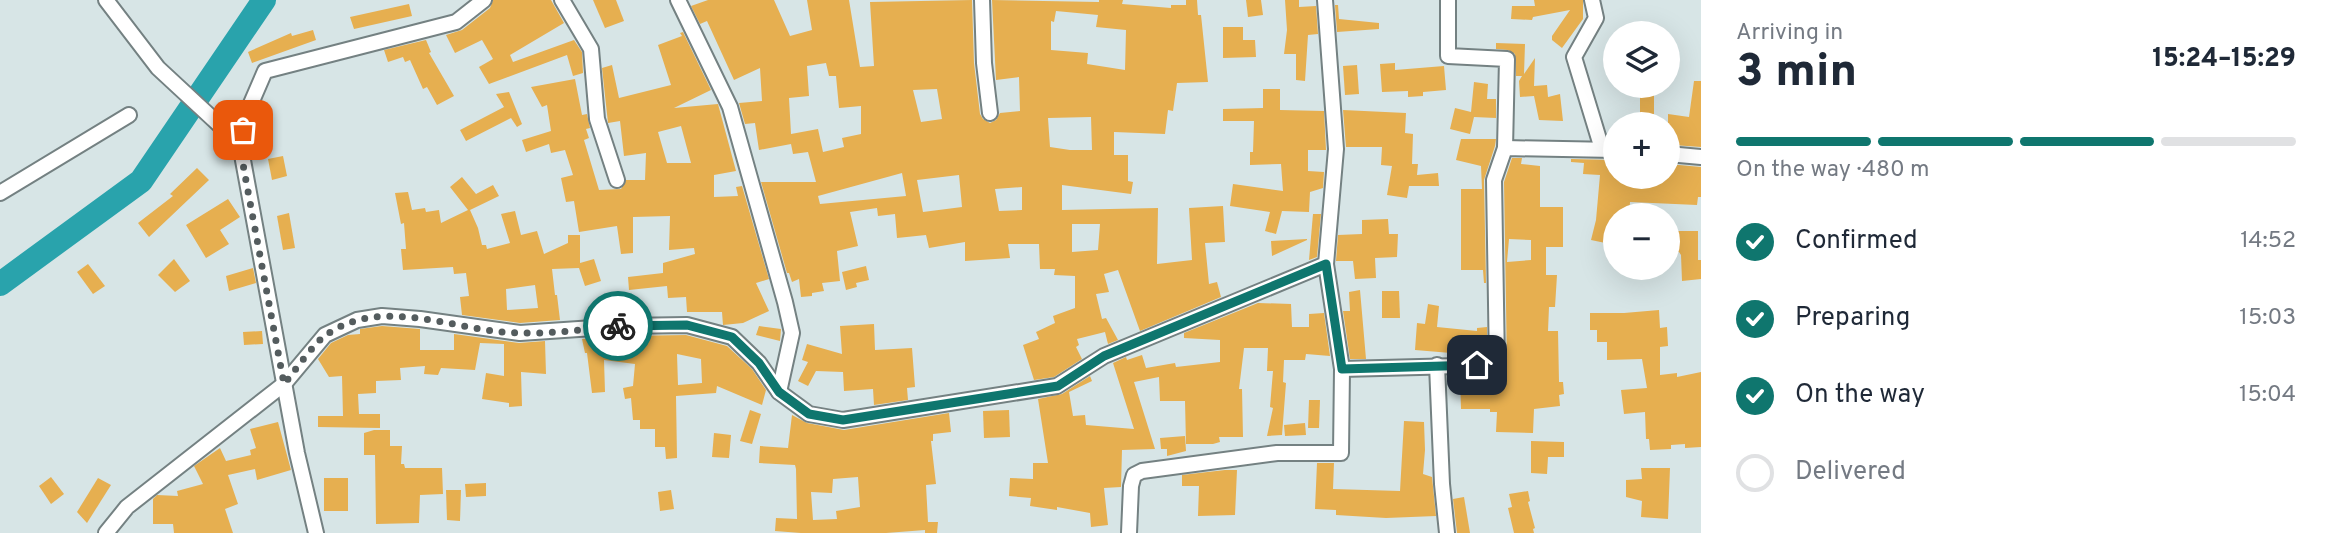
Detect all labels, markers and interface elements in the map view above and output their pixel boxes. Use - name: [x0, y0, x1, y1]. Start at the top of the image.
- text: Arriving in: [1736, 19, 1843, 48]
- map controls: [1603, 21, 1680, 280]
- button: layers: [1603, 21, 1680, 98]
- text: 15:24–15:29: [2152, 43, 2296, 76]
- text: 3 min: [1736, 44, 1857, 103]
- pin: [213, 100, 273, 160]
- icon: bag: [224, 111, 262, 149]
- button: +: [1603, 112, 1680, 189]
- text: On the way · 480 m: [1736, 156, 1930, 185]
- button: −: [1603, 203, 1680, 280]
- icon: check: [1736, 223, 1774, 261]
- text: Confirmed: [1795, 225, 1918, 258]
- text: 14:52: [2240, 227, 2296, 256]
- courier: [583, 291, 653, 361]
- icon: check: [1736, 300, 1774, 338]
- text: Preparing: [1795, 302, 1910, 335]
- text: 15:03: [2239, 304, 2296, 333]
- icon: bike: [599, 307, 637, 345]
- pin: [1447, 335, 1507, 395]
- icon: home: [1458, 346, 1496, 384]
- icon: check: [1736, 377, 1774, 415]
- text: On the way: [1795, 379, 1925, 412]
- text: 15:04: [2239, 381, 2296, 410]
- text: Delivered: [1795, 456, 1906, 489]

